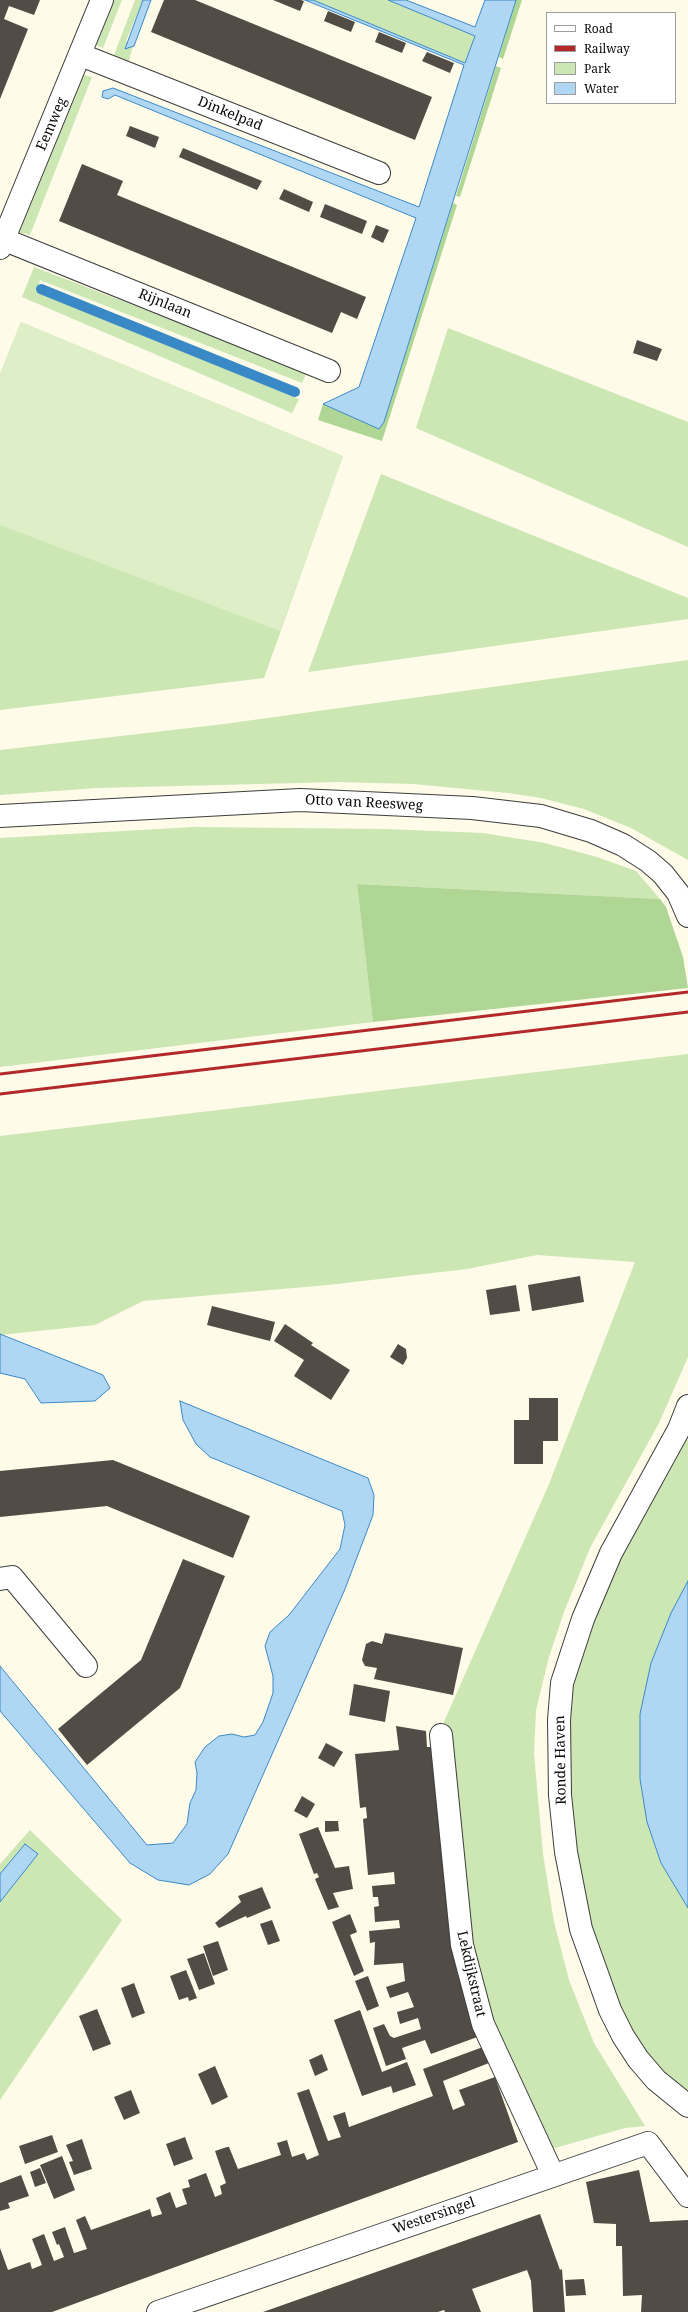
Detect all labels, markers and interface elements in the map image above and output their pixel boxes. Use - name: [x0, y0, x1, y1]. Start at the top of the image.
- legend: [546, 12, 676, 104]
- text: Road: [584, 20, 613, 37]
- text: Railway: [584, 40, 630, 57]
- text: Park: [584, 60, 611, 77]
- text: Water: [584, 80, 619, 97]
- street label: Dinkelpad: [195, 93, 265, 135]
- street label: Eemweg: [33, 95, 71, 153]
- street label: Rijnlaan: [136, 286, 194, 322]
- street label: Otto van Reesweg: [305, 792, 423, 814]
- street label: Ronde Haven: [552, 1715, 570, 1805]
- street label: Lekdijkstraat: [453, 1929, 489, 2019]
- street label: Westersingel: [391, 2194, 477, 2238]

